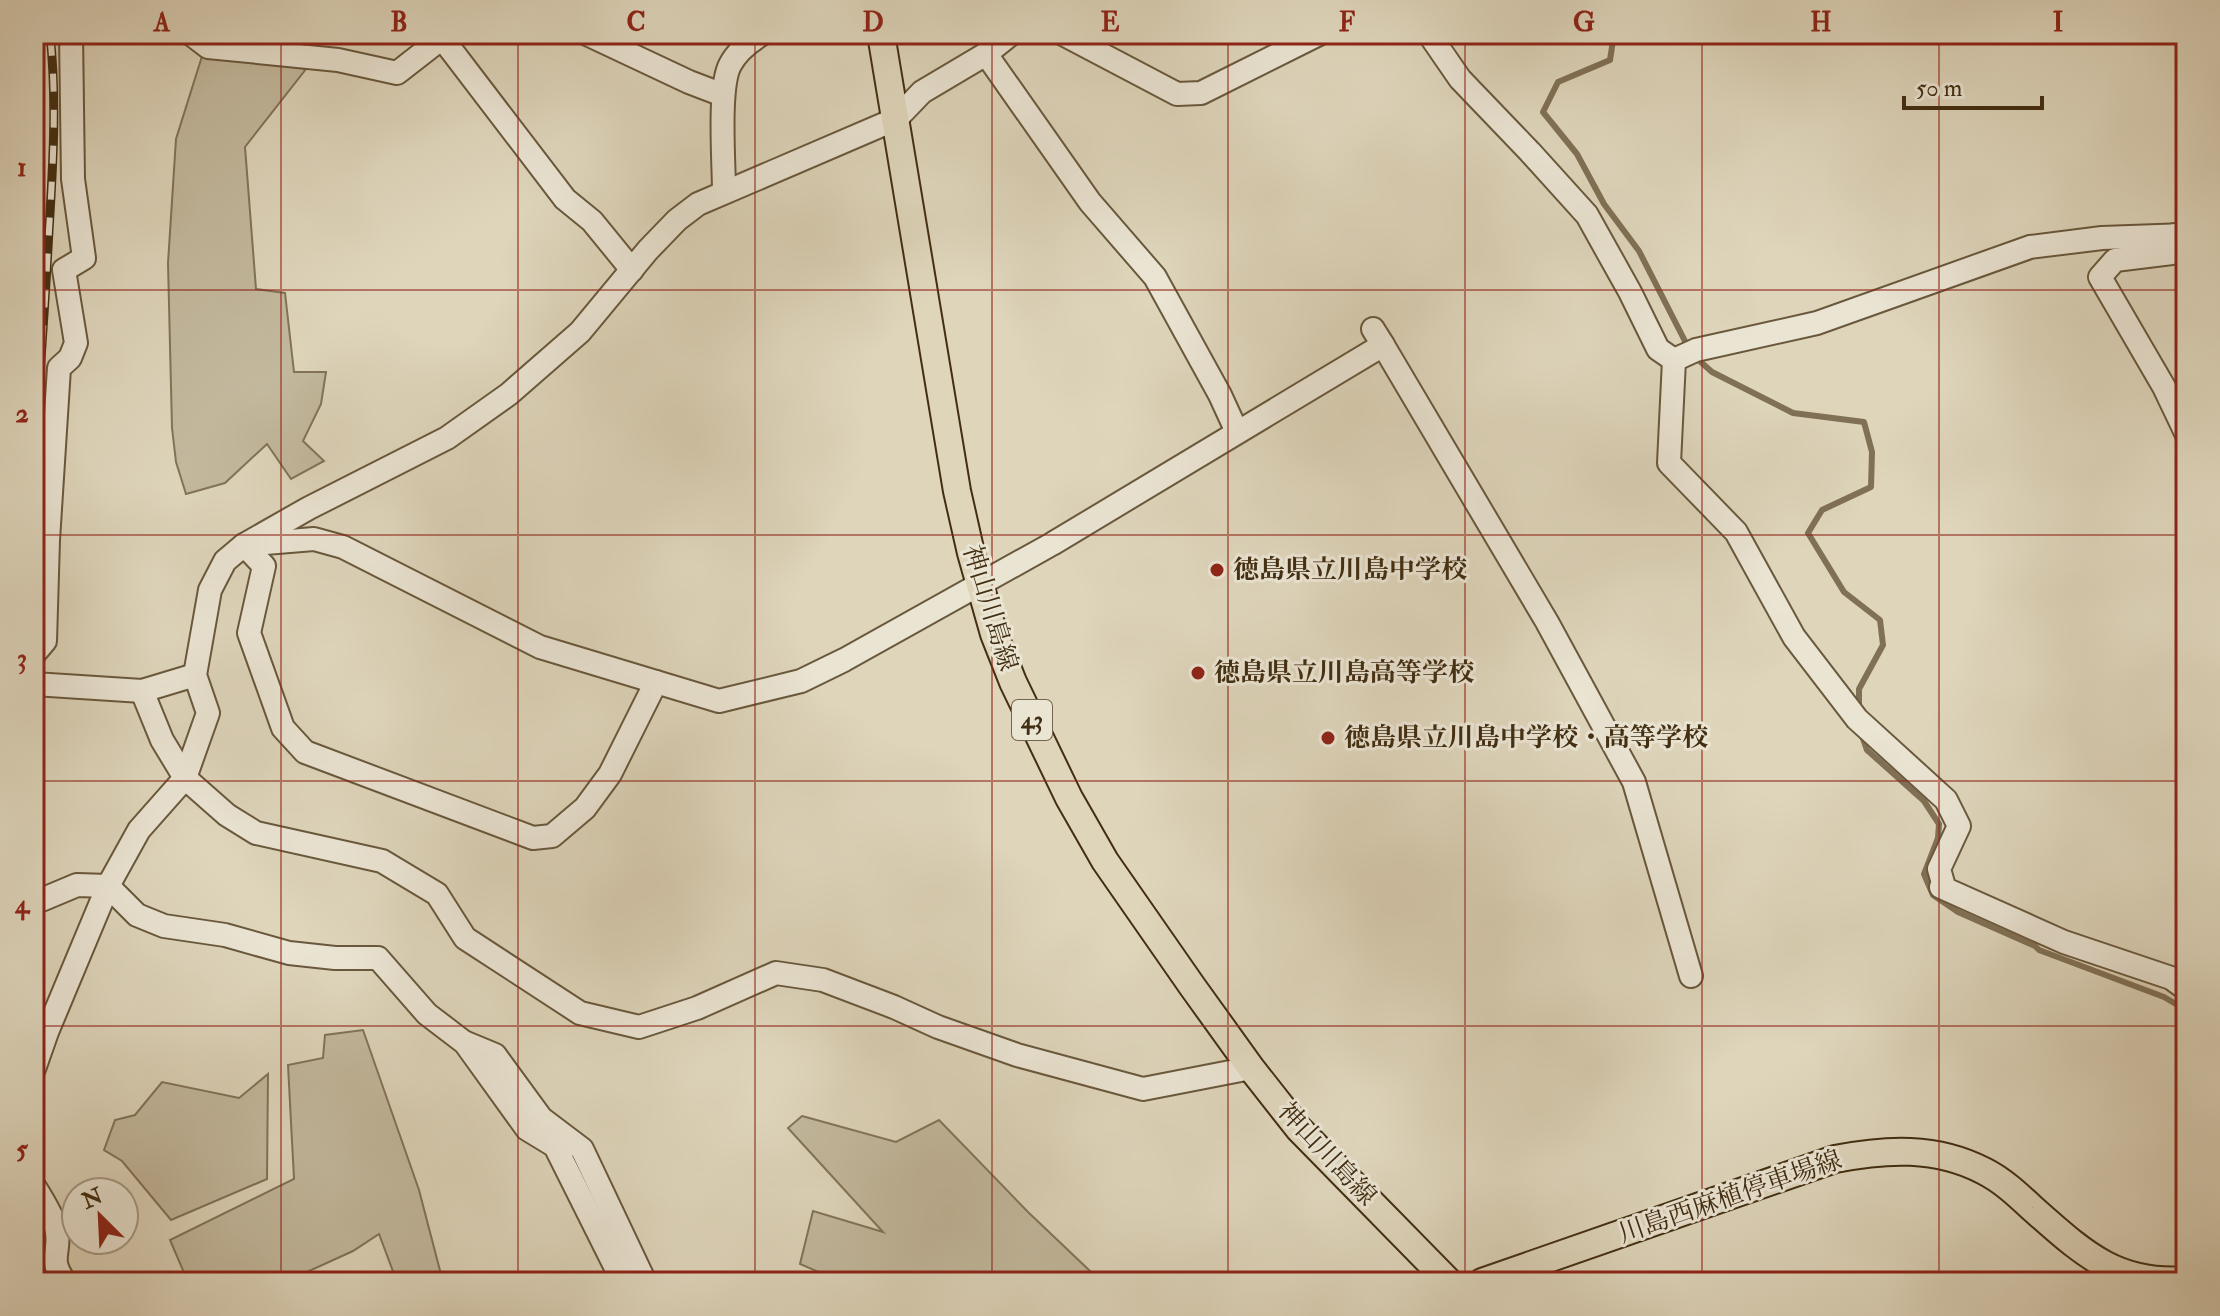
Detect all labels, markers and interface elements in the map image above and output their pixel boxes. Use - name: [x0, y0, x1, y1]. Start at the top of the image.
- text: A: [153, 7, 171, 39]
- text: B: [390, 7, 408, 39]
- text: C: [626, 7, 646, 39]
- text: D: [862, 7, 884, 39]
- text: E: [1101, 7, 1120, 39]
- text: F: [1339, 7, 1356, 39]
- text: G: [1573, 7, 1595, 39]
- text: H: [1810, 7, 1832, 39]
- text: I: [2053, 7, 2063, 39]
- scale bar: [1904, 60, 2042, 110]
- text: 50 m: [1916, 73, 1963, 104]
- text: 1: [17, 152, 27, 184]
- text: 2: [15, 398, 29, 430]
- street label: 神山川島線: [956, 541, 1024, 675]
- place label: 徳島県立川島中学校: [1233, 554, 1467, 586]
- marker: 徳島県立川島中学校: [1208, 561, 1226, 579]
- text: 3: [17, 643, 27, 675]
- place label: 徳島県立川島高等学校: [1214, 657, 1474, 689]
- marker: 徳島県立川島高等学校: [1189, 664, 1207, 682]
- road number: 43: [1012, 700, 1052, 740]
- place label: 徳島県立川島中学校・高等学校: [1344, 722, 1708, 754]
- marker: 徳島県立川島中学校・高等学校: [1319, 729, 1337, 747]
- text: 4: [14, 889, 31, 921]
- street label: 神山川島線: [1271, 1096, 1383, 1212]
- text: 5: [16, 1134, 28, 1166]
- street label: 川島西麻植停車場線: [1614, 1144, 1846, 1250]
- north arrow: [60, 1176, 140, 1256]
- text: N: [77, 1182, 107, 1216]

